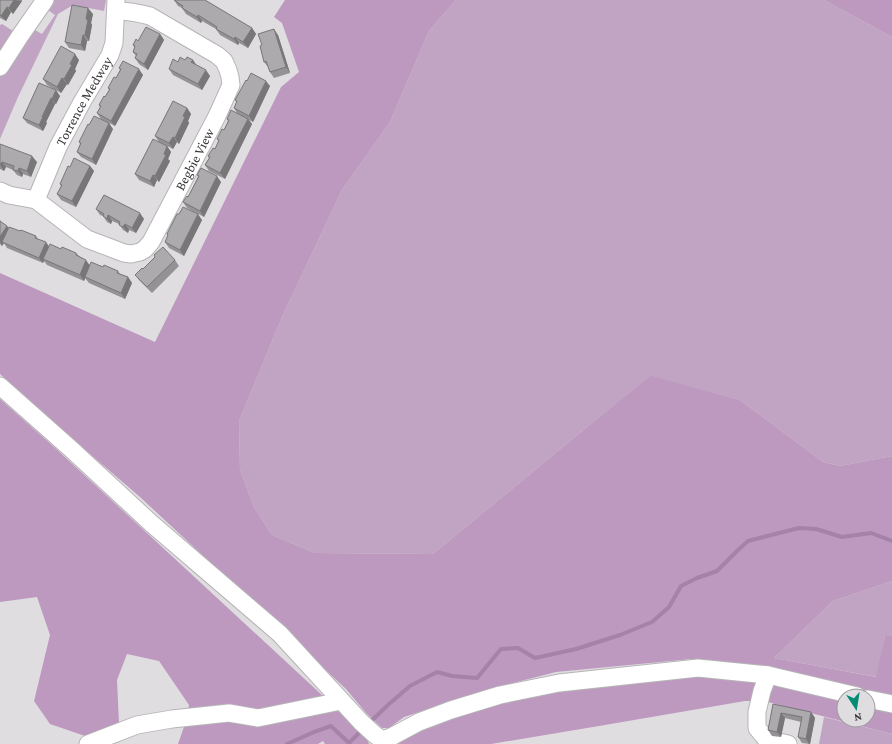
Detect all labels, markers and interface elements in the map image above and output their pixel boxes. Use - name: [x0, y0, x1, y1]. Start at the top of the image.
- street label: Torrence Medway: [52, 53, 116, 149]
- street label: Begbie View: [172, 125, 218, 193]
- north arrow: [836, 688, 876, 728]
- text: N: [853, 711, 863, 725]

